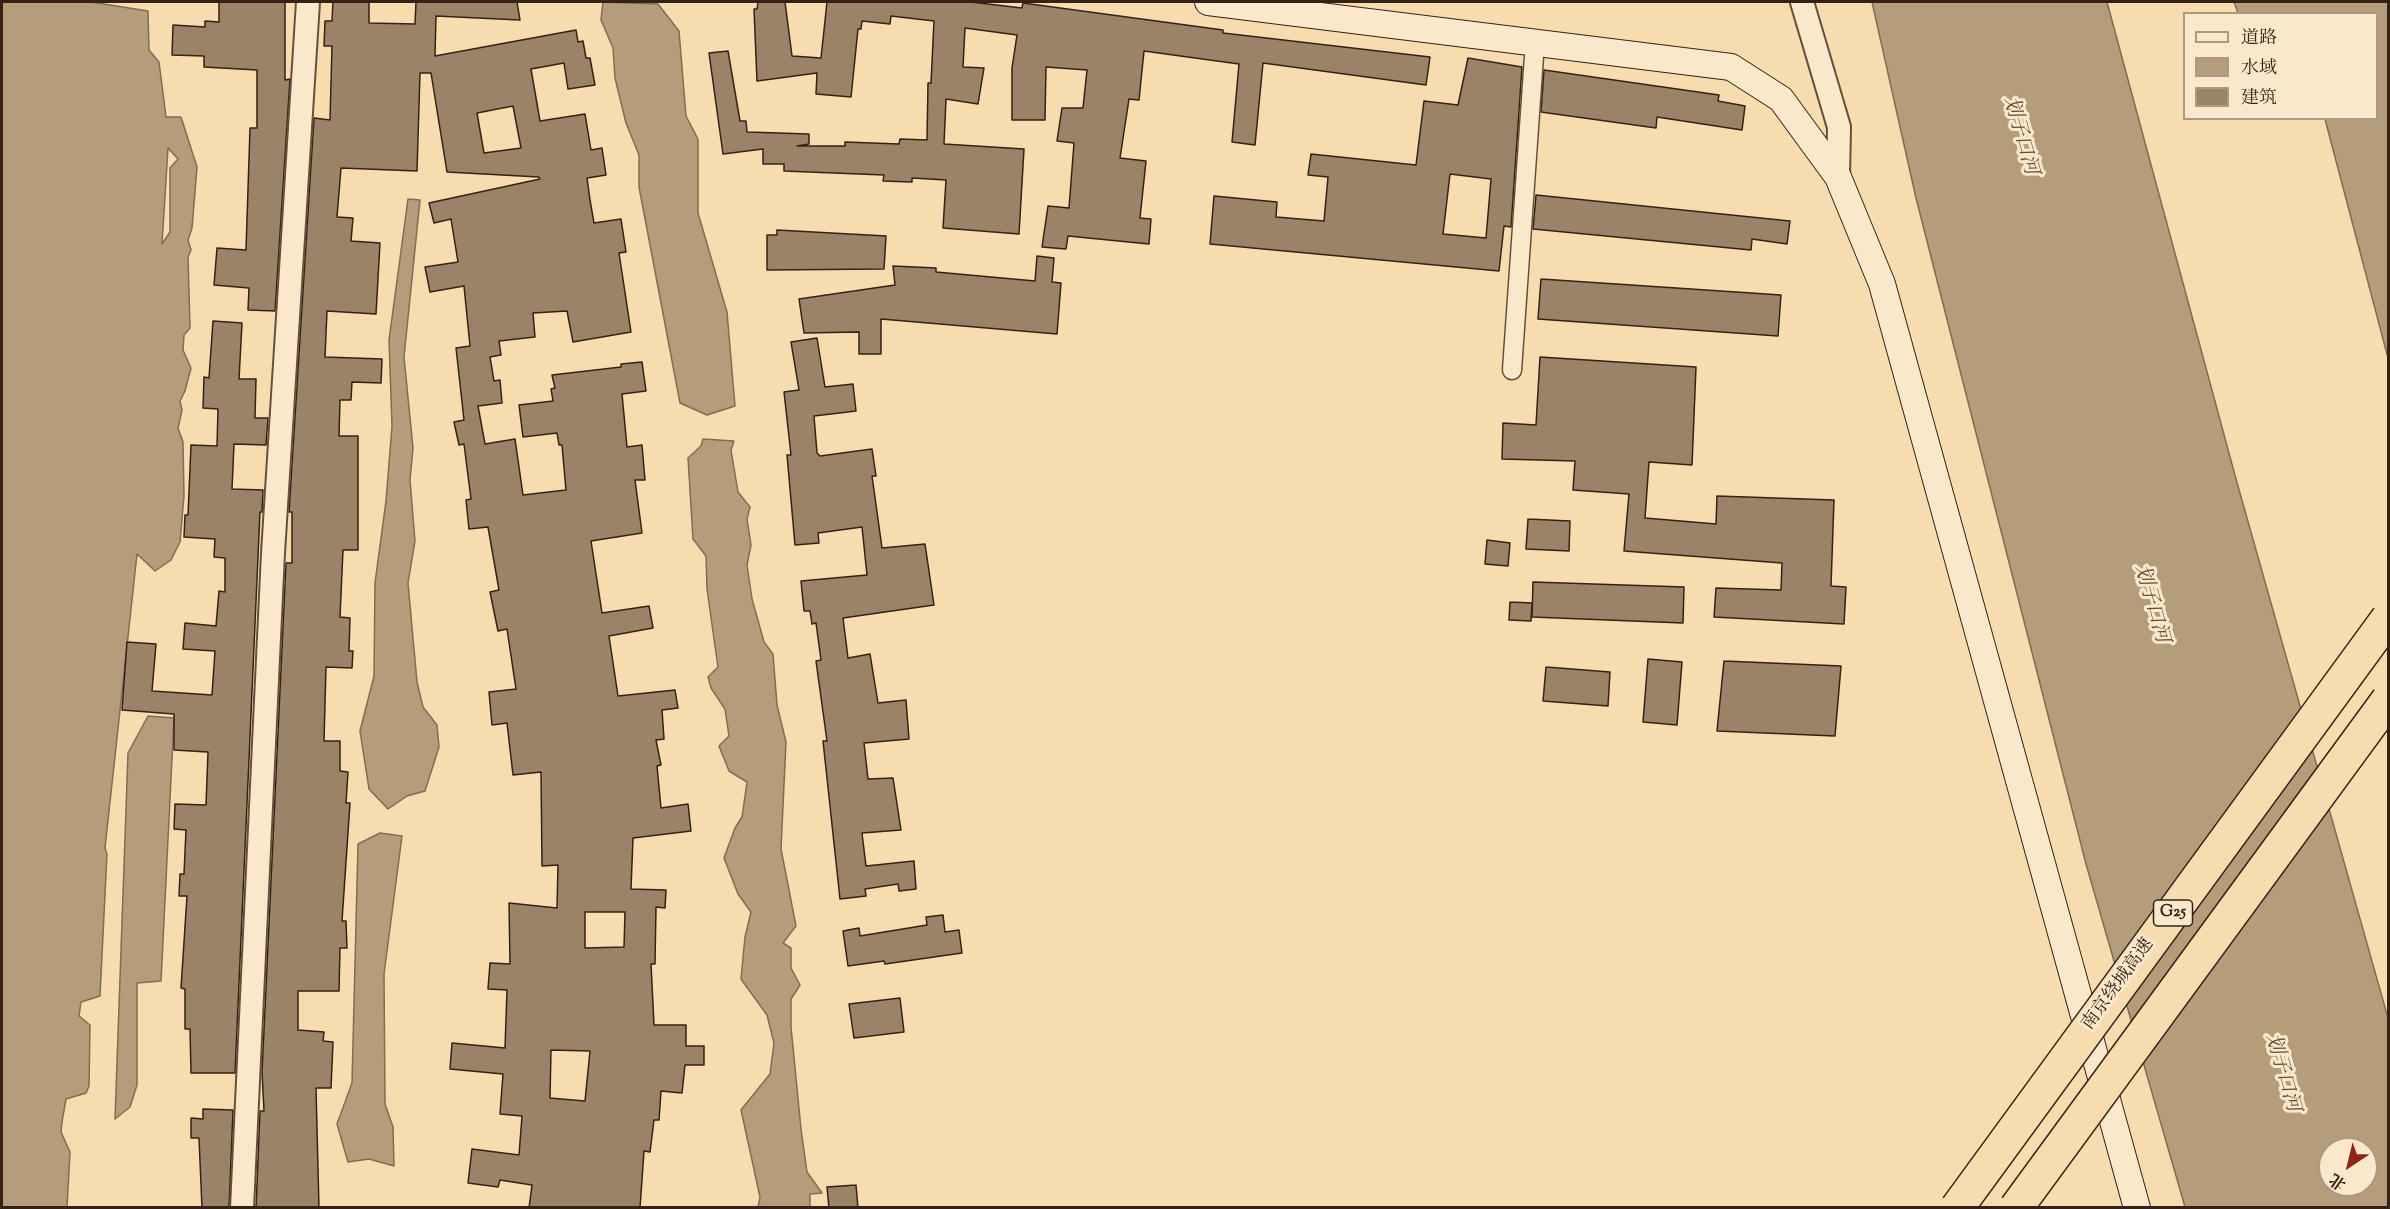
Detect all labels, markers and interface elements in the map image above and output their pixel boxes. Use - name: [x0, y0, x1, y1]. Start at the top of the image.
- legend: [2183, 12, 2378, 120]
- text: 道路: [2241, 26, 2277, 52]
- text: 水域: [2241, 56, 2277, 82]
- text: 建筑: [2241, 86, 2277, 112]
- water label: 划子口河: [1996, 94, 2042, 178]
- water label: 划子口河: [2127, 562, 2173, 646]
- road number: G25: [2154, 900, 2192, 926]
- street label: 南京绕城高速: [2079, 935, 2159, 1035]
- water label: 划子口河: [2258, 1031, 2304, 1115]
- north arrow: [2318, 1137, 2378, 1197]
- text: 北: [2325, 1167, 2352, 1195]

